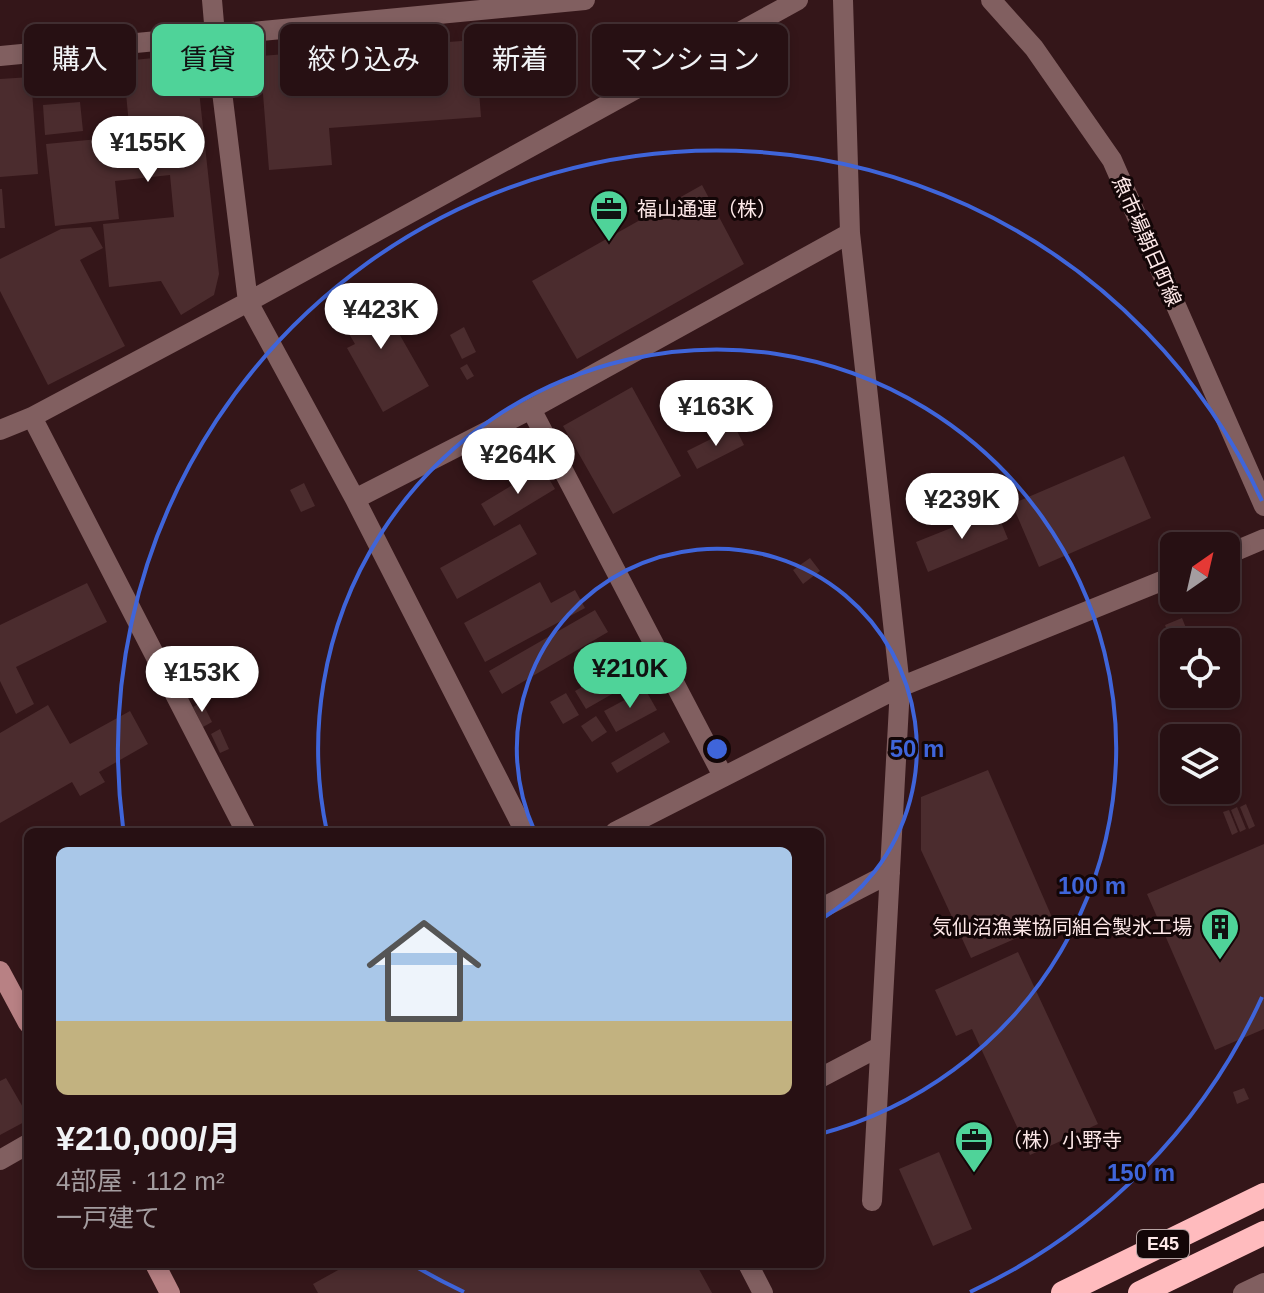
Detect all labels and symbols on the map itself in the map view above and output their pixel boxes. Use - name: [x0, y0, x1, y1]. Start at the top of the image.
- pin: ¥155K: [92, 116, 204, 184]
- street label: 魚市場朝日町線: [1108, 173, 1186, 309]
- office icon: 福山通運（株）: [588, 188, 630, 243]
- place label: 福山通運（株）: [637, 198, 777, 220]
- pin: ¥423K: [325, 283, 437, 351]
- pin: ¥163K: [660, 380, 772, 448]
- pin: ¥264K: [462, 428, 574, 496]
- pin: ¥239K: [906, 473, 1018, 541]
- north arrow: [1160, 532, 1240, 612]
- pin: ¥210K: [574, 642, 686, 710]
- pin: ¥153K: [146, 646, 258, 714]
- centre of rings: [703, 735, 731, 763]
- text: 50 m: [890, 735, 944, 762]
- text: 100 m: [1058, 872, 1126, 899]
- building icon: 気仙沼漁業協同組合製氷工場: [1199, 906, 1241, 961]
- place label: 気仙沼漁業協同組合製氷工場: [932, 916, 1192, 938]
- office icon: （株）小野寺: [953, 1119, 995, 1174]
- place label: （株）小野寺: [1002, 1129, 1122, 1151]
- text: 150 m: [1107, 1159, 1175, 1186]
- road number: E45: [1137, 1230, 1189, 1258]

